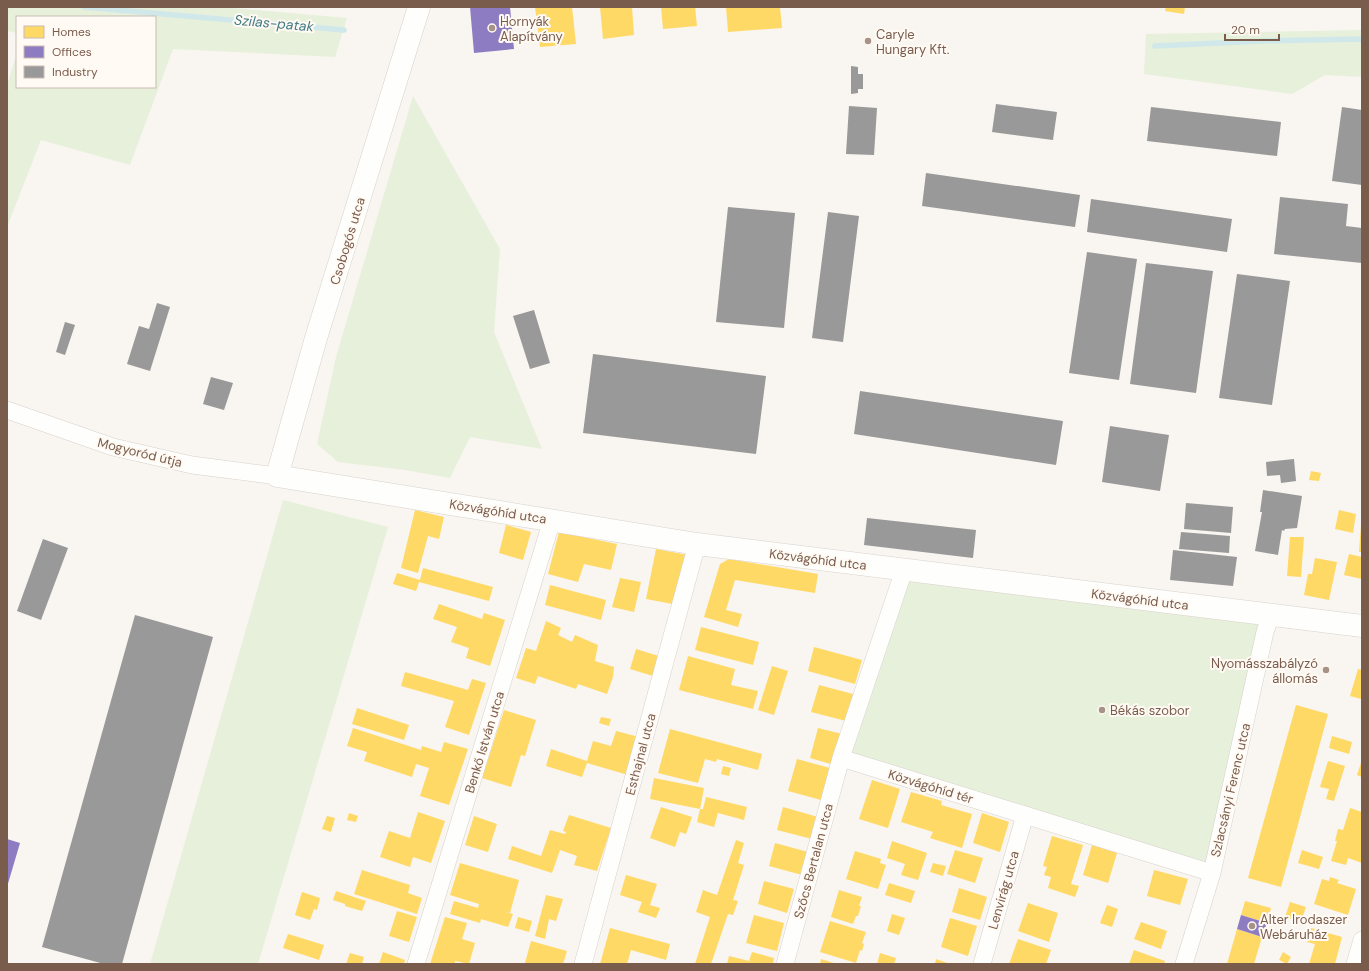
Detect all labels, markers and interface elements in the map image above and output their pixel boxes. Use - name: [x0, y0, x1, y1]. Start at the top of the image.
- water label: Szilas-patak: [233, 11, 315, 36]
- place label: Hornyák Alapítvány: [500, 13, 563, 45]
- legend: [16, 16, 156, 88]
- scale bar: [1225, 16, 1279, 42]
- text: 20 m: [1231, 22, 1260, 38]
- marker: Hornyák Alapítvány: [487, 23, 497, 33]
- text: Homes: [52, 24, 91, 40]
- place label: Caryle Hungary Kft.: [876, 26, 950, 58]
- marker: Caryle Hungary Kft.: [863, 36, 873, 46]
- text: Offices: [52, 44, 92, 60]
- text: Industry: [52, 64, 98, 80]
- street label: Csobogós utca: [326, 195, 369, 287]
- street label: Mogyoród útja: [96, 434, 184, 471]
- street label: Közvágóhíd utca: [448, 495, 548, 528]
- street label: Közvágóhíd utca: [768, 545, 868, 574]
- street label: Közvágóhíd utca: [1090, 585, 1190, 614]
- place label: Nyomásszabályzó állomás: [1211, 655, 1318, 687]
- marker: Nyomásszabályzó állomás: [1321, 665, 1331, 675]
- street label: Benkő István utca: [461, 689, 508, 795]
- place label: Békás szobor: [1110, 702, 1190, 719]
- marker: Békás szobor: [1097, 705, 1107, 715]
- street label: Esthajnal utca: [621, 711, 660, 797]
- street label: Szlacsányi Ferenc utca: [1207, 722, 1254, 859]
- street label: Közvágóhíd tér: [886, 765, 976, 808]
- street label: Szőcs Bertalan utca: [790, 802, 837, 921]
- street label: Lenvirág utca: [984, 849, 1023, 931]
- place label: Alter Irodaszer Webáruház: [1260, 911, 1347, 943]
- marker: Alter Irodaszer Webáruház: [1247, 921, 1257, 931]

